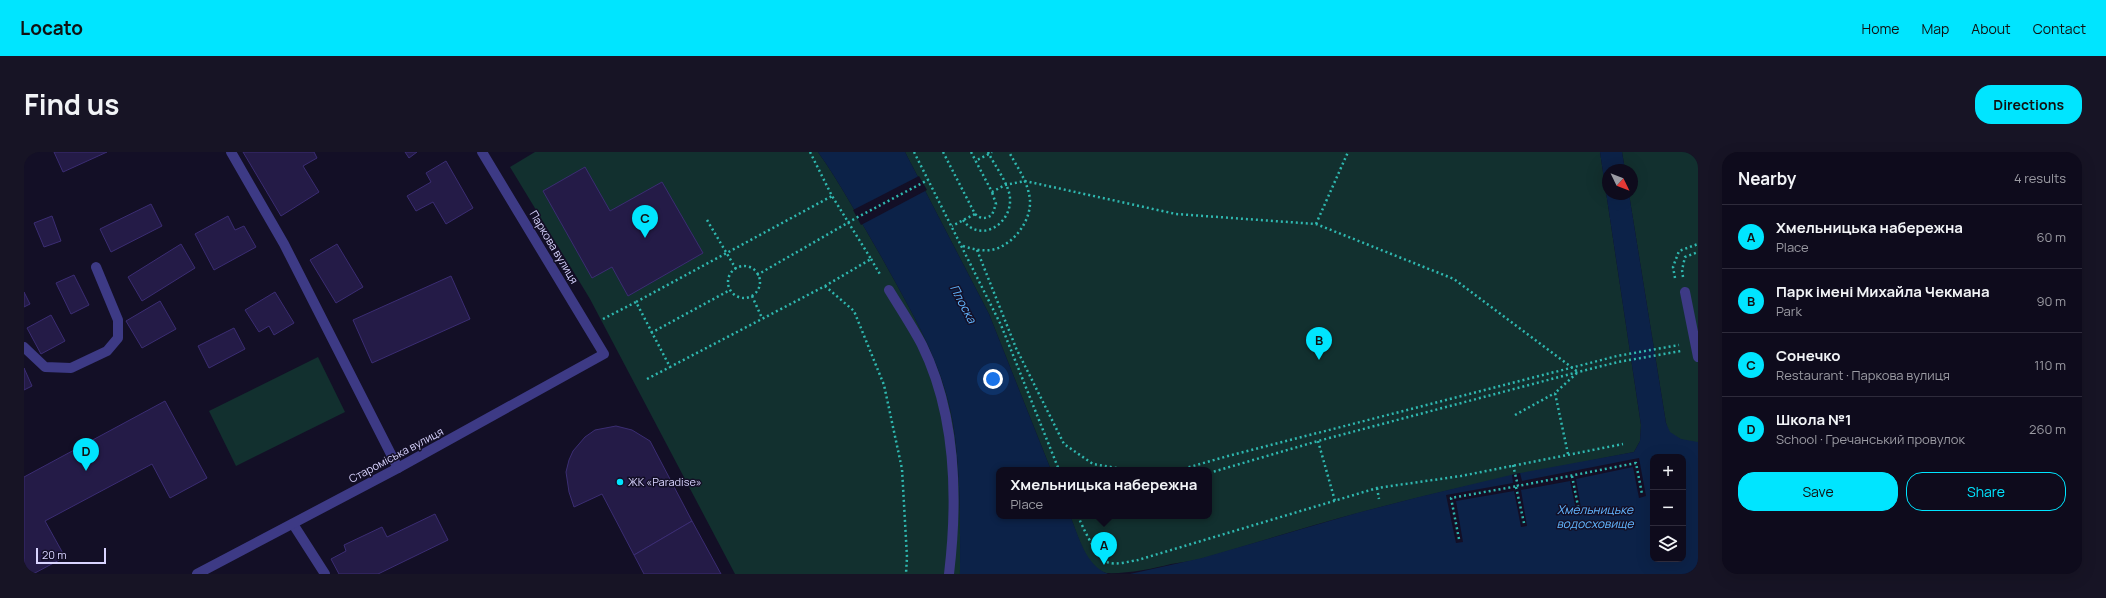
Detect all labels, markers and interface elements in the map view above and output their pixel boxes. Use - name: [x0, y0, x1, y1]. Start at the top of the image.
- text: Locato: [20, 15, 83, 41]
- text: Home: [1862, 19, 1899, 38]
- text: Map: [1921, 19, 1949, 38]
- text: About: [1971, 19, 2011, 38]
- text: Contact: [2033, 19, 2086, 38]
- text: Find us: [24, 85, 119, 123]
- button: Directions: [1975, 85, 2082, 124]
- north arrow: [1602, 164, 1638, 200]
- text: Nearby: [1738, 167, 1796, 190]
- text: 4 results: [2014, 169, 2066, 187]
- pin: C: [632, 205, 658, 238]
- street label: Паркова вулиця: [527, 207, 582, 286]
- text: Хмельницька набережна: [1776, 217, 1963, 238]
- text: A: [1747, 228, 1755, 246]
- text: 60 m: [2036, 228, 2066, 246]
- text: Place: [1776, 238, 1809, 256]
- water label: Плоска: [946, 281, 981, 327]
- text: Парк імені Михайла Чекмана: [1776, 281, 1990, 302]
- text: B: [1747, 292, 1755, 310]
- text: 90 m: [2036, 292, 2066, 310]
- text: Park: [1776, 302, 1802, 320]
- pin: B: [1306, 327, 1332, 360]
- text: Cонечко: [1776, 345, 1841, 366]
- text: C: [1746, 356, 1756, 374]
- text: 110 m: [2034, 356, 2066, 374]
- text: Restaurant · Паркова вулиця: [1776, 366, 1950, 384]
- your location: [983, 369, 1003, 389]
- text: Школа №1: [1776, 409, 1852, 430]
- text: D: [1746, 420, 1756, 438]
- text: 260 m: [2029, 420, 2066, 438]
- street label: Староміська вулиця: [346, 423, 446, 486]
- text: School · Гречанський провулок: [1776, 430, 1965, 448]
- pin: D: [73, 438, 99, 471]
- map controls: [1650, 454, 1686, 562]
- button: +: [1650, 454, 1686, 490]
- popup: [996, 467, 1212, 519]
- button: Save: [1738, 472, 1898, 511]
- button: Share: [1906, 472, 2066, 511]
- place label: ЖК «Paradise»: [628, 474, 702, 489]
- text: Хмельницька набережна: [1011, 474, 1198, 495]
- marker: ЖК «Paradise»: [615, 477, 625, 487]
- button: −: [1650, 490, 1686, 526]
- text: Place: [1011, 495, 1043, 513]
- water label: Хмельницьке водосховище: [1556, 501, 1635, 532]
- button: layers: [1650, 526, 1686, 562]
- pin: A: [1091, 532, 1117, 565]
- scale bar: [36, 546, 106, 565]
- text: 20 m: [42, 547, 67, 562]

